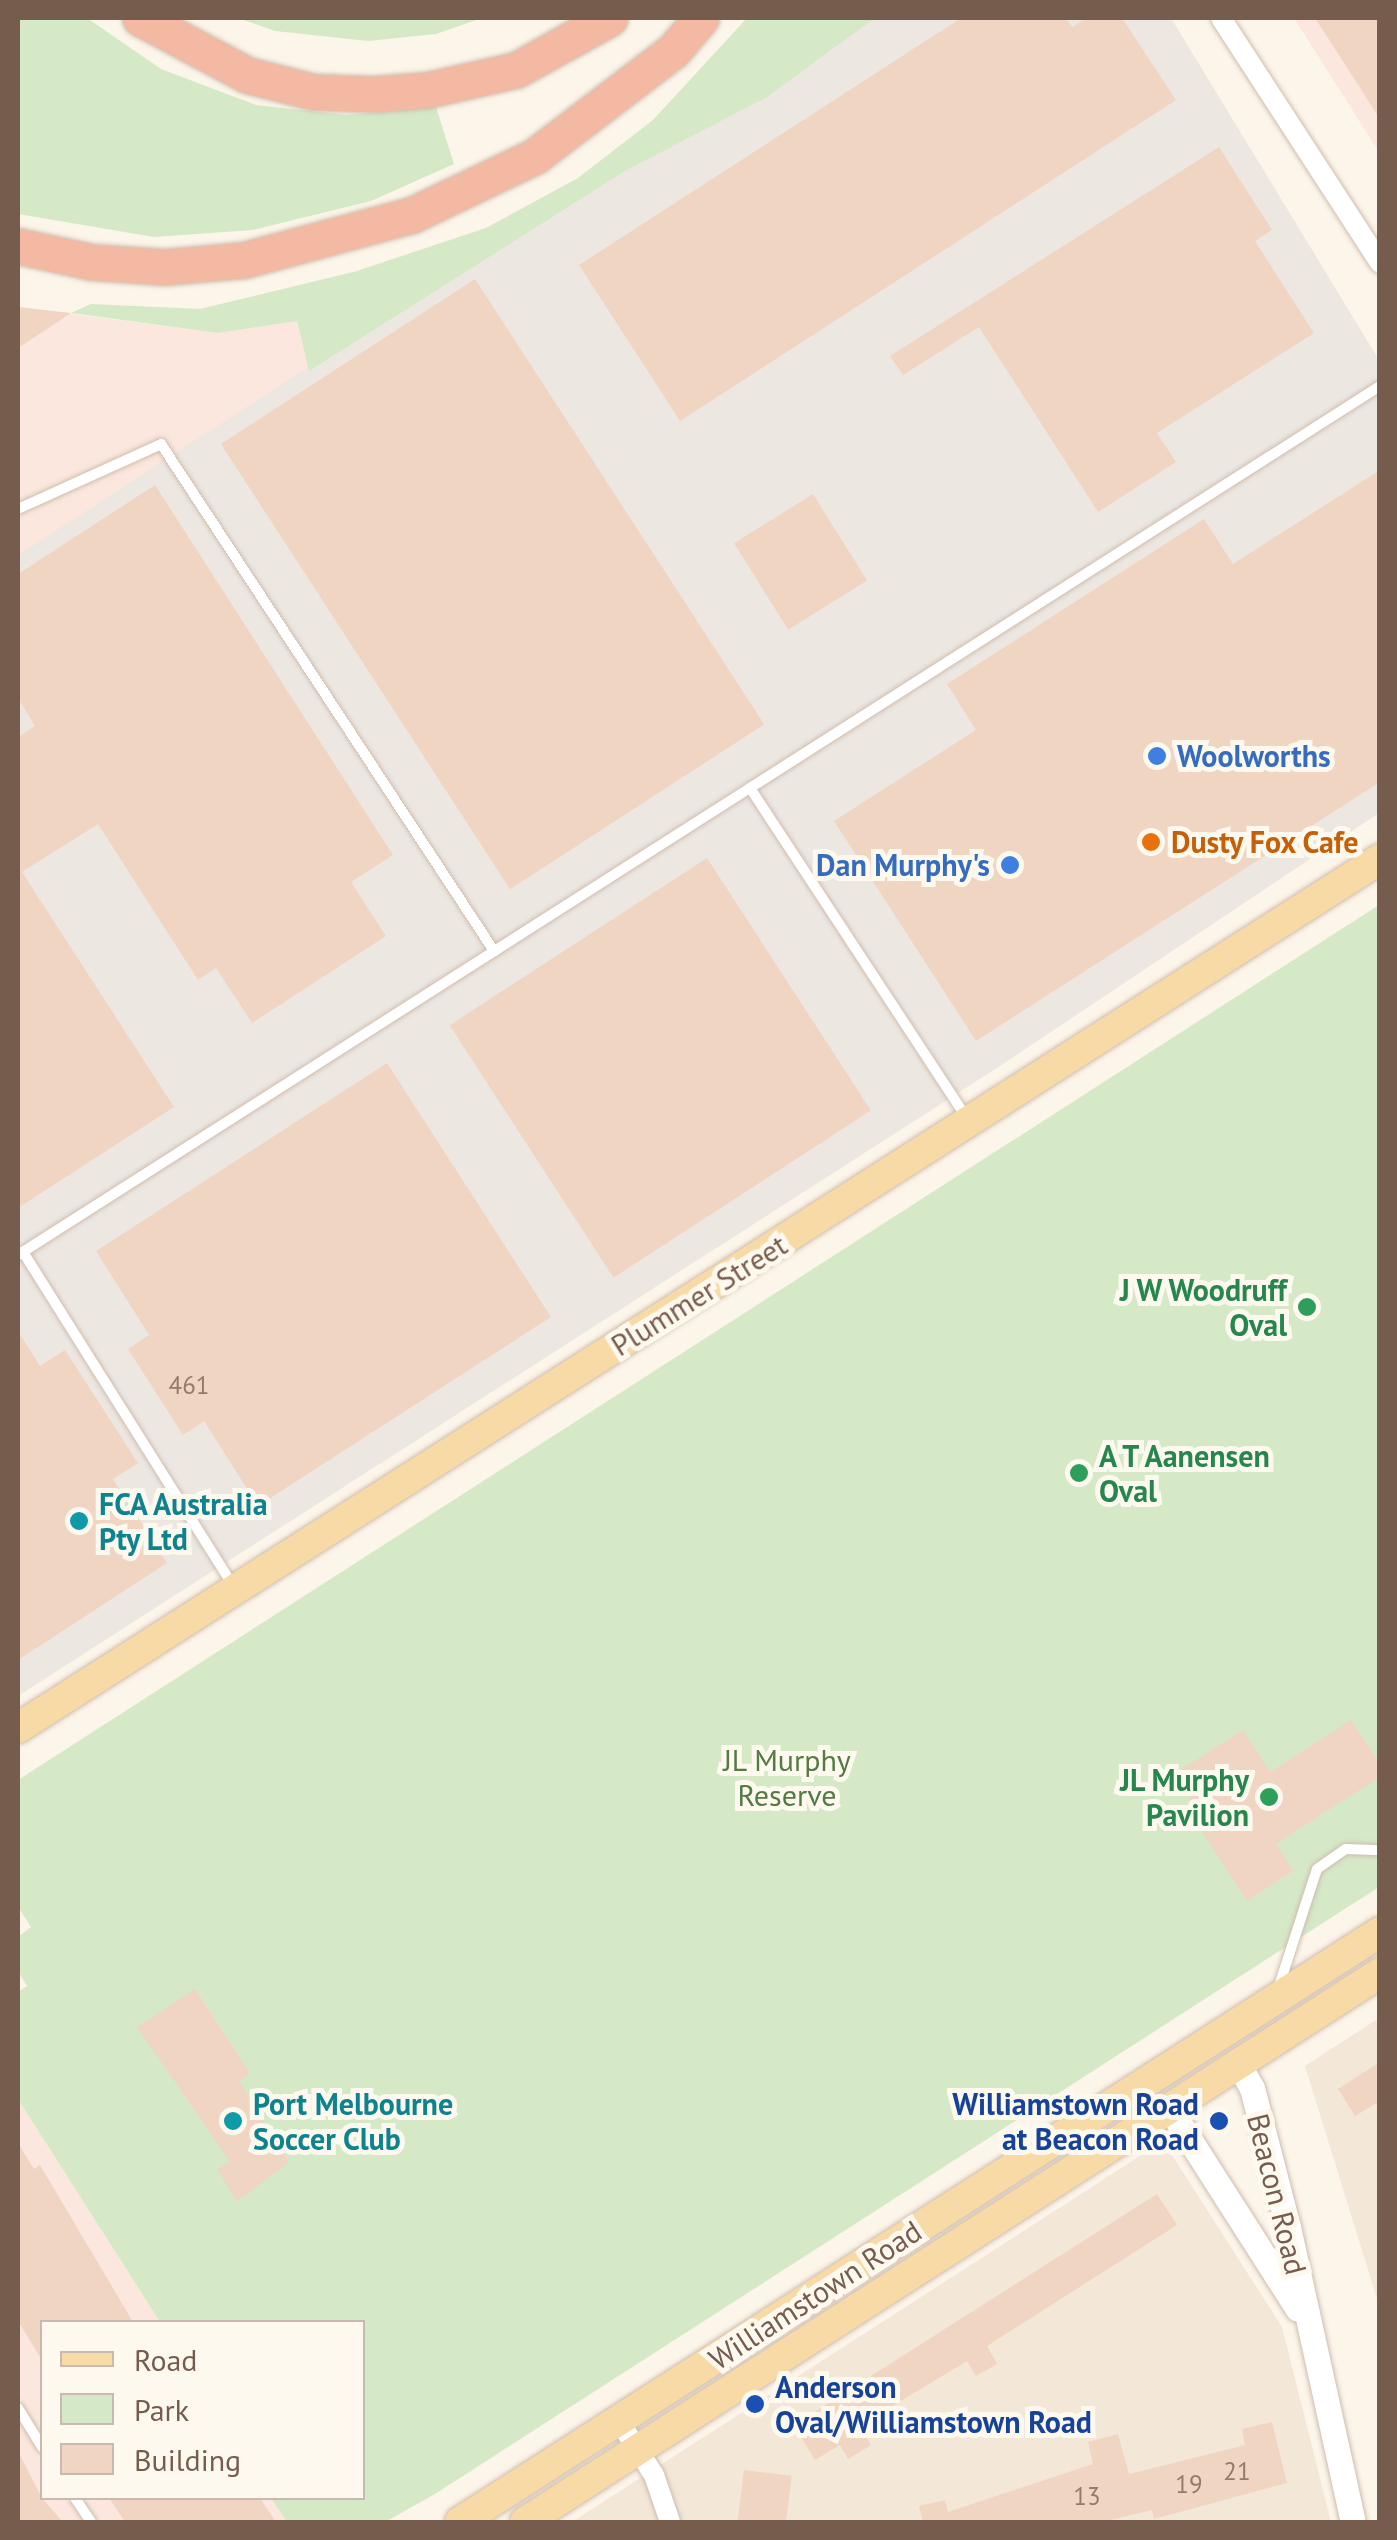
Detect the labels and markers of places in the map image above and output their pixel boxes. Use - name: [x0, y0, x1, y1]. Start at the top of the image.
- place label: Woolworths: [1177, 738, 1331, 774]
- marker: Woolworths: [1146, 745, 1168, 767]
- place label: Dusty Fox Cafe: [1171, 824, 1361, 860]
- marker: Dusty Fox Cafe: [1140, 831, 1162, 853]
- place label: Dan Murphy's: [816, 847, 990, 883]
- marker: Dan Murphy's: [999, 854, 1021, 876]
- place label: J W Woodruff Oval: [1117, 1272, 1287, 1342]
- marker: J W Woodruff Oval: [1296, 1296, 1318, 1318]
- place label: A T Aanensen Oval: [1099, 1438, 1275, 1508]
- marker: A T Aanensen Oval: [1068, 1462, 1090, 1484]
- place label: FCA Australia Pty Ltd: [99, 1486, 270, 1556]
- marker: FCA Australia Pty Ltd: [68, 1510, 90, 1532]
- place label: JL Murphy Pavilion: [1118, 1762, 1249, 1832]
- marker: JL Murphy Pavilion: [1258, 1786, 1280, 1808]
- place label: Port Melbourne Soccer Club: [253, 2086, 453, 2156]
- place label: Williamstown Road at Beacon Road: [952, 2086, 1199, 2156]
- marker: Port Melbourne Soccer Club: [222, 2110, 244, 2132]
- marker: Williamstown Road at Beacon Road: [1208, 2110, 1230, 2132]
- place label: Anderson Oval/Williamstown Road: [775, 2369, 1092, 2440]
- marker: Anderson Oval/Williamstown Road: [744, 2393, 766, 2415]

